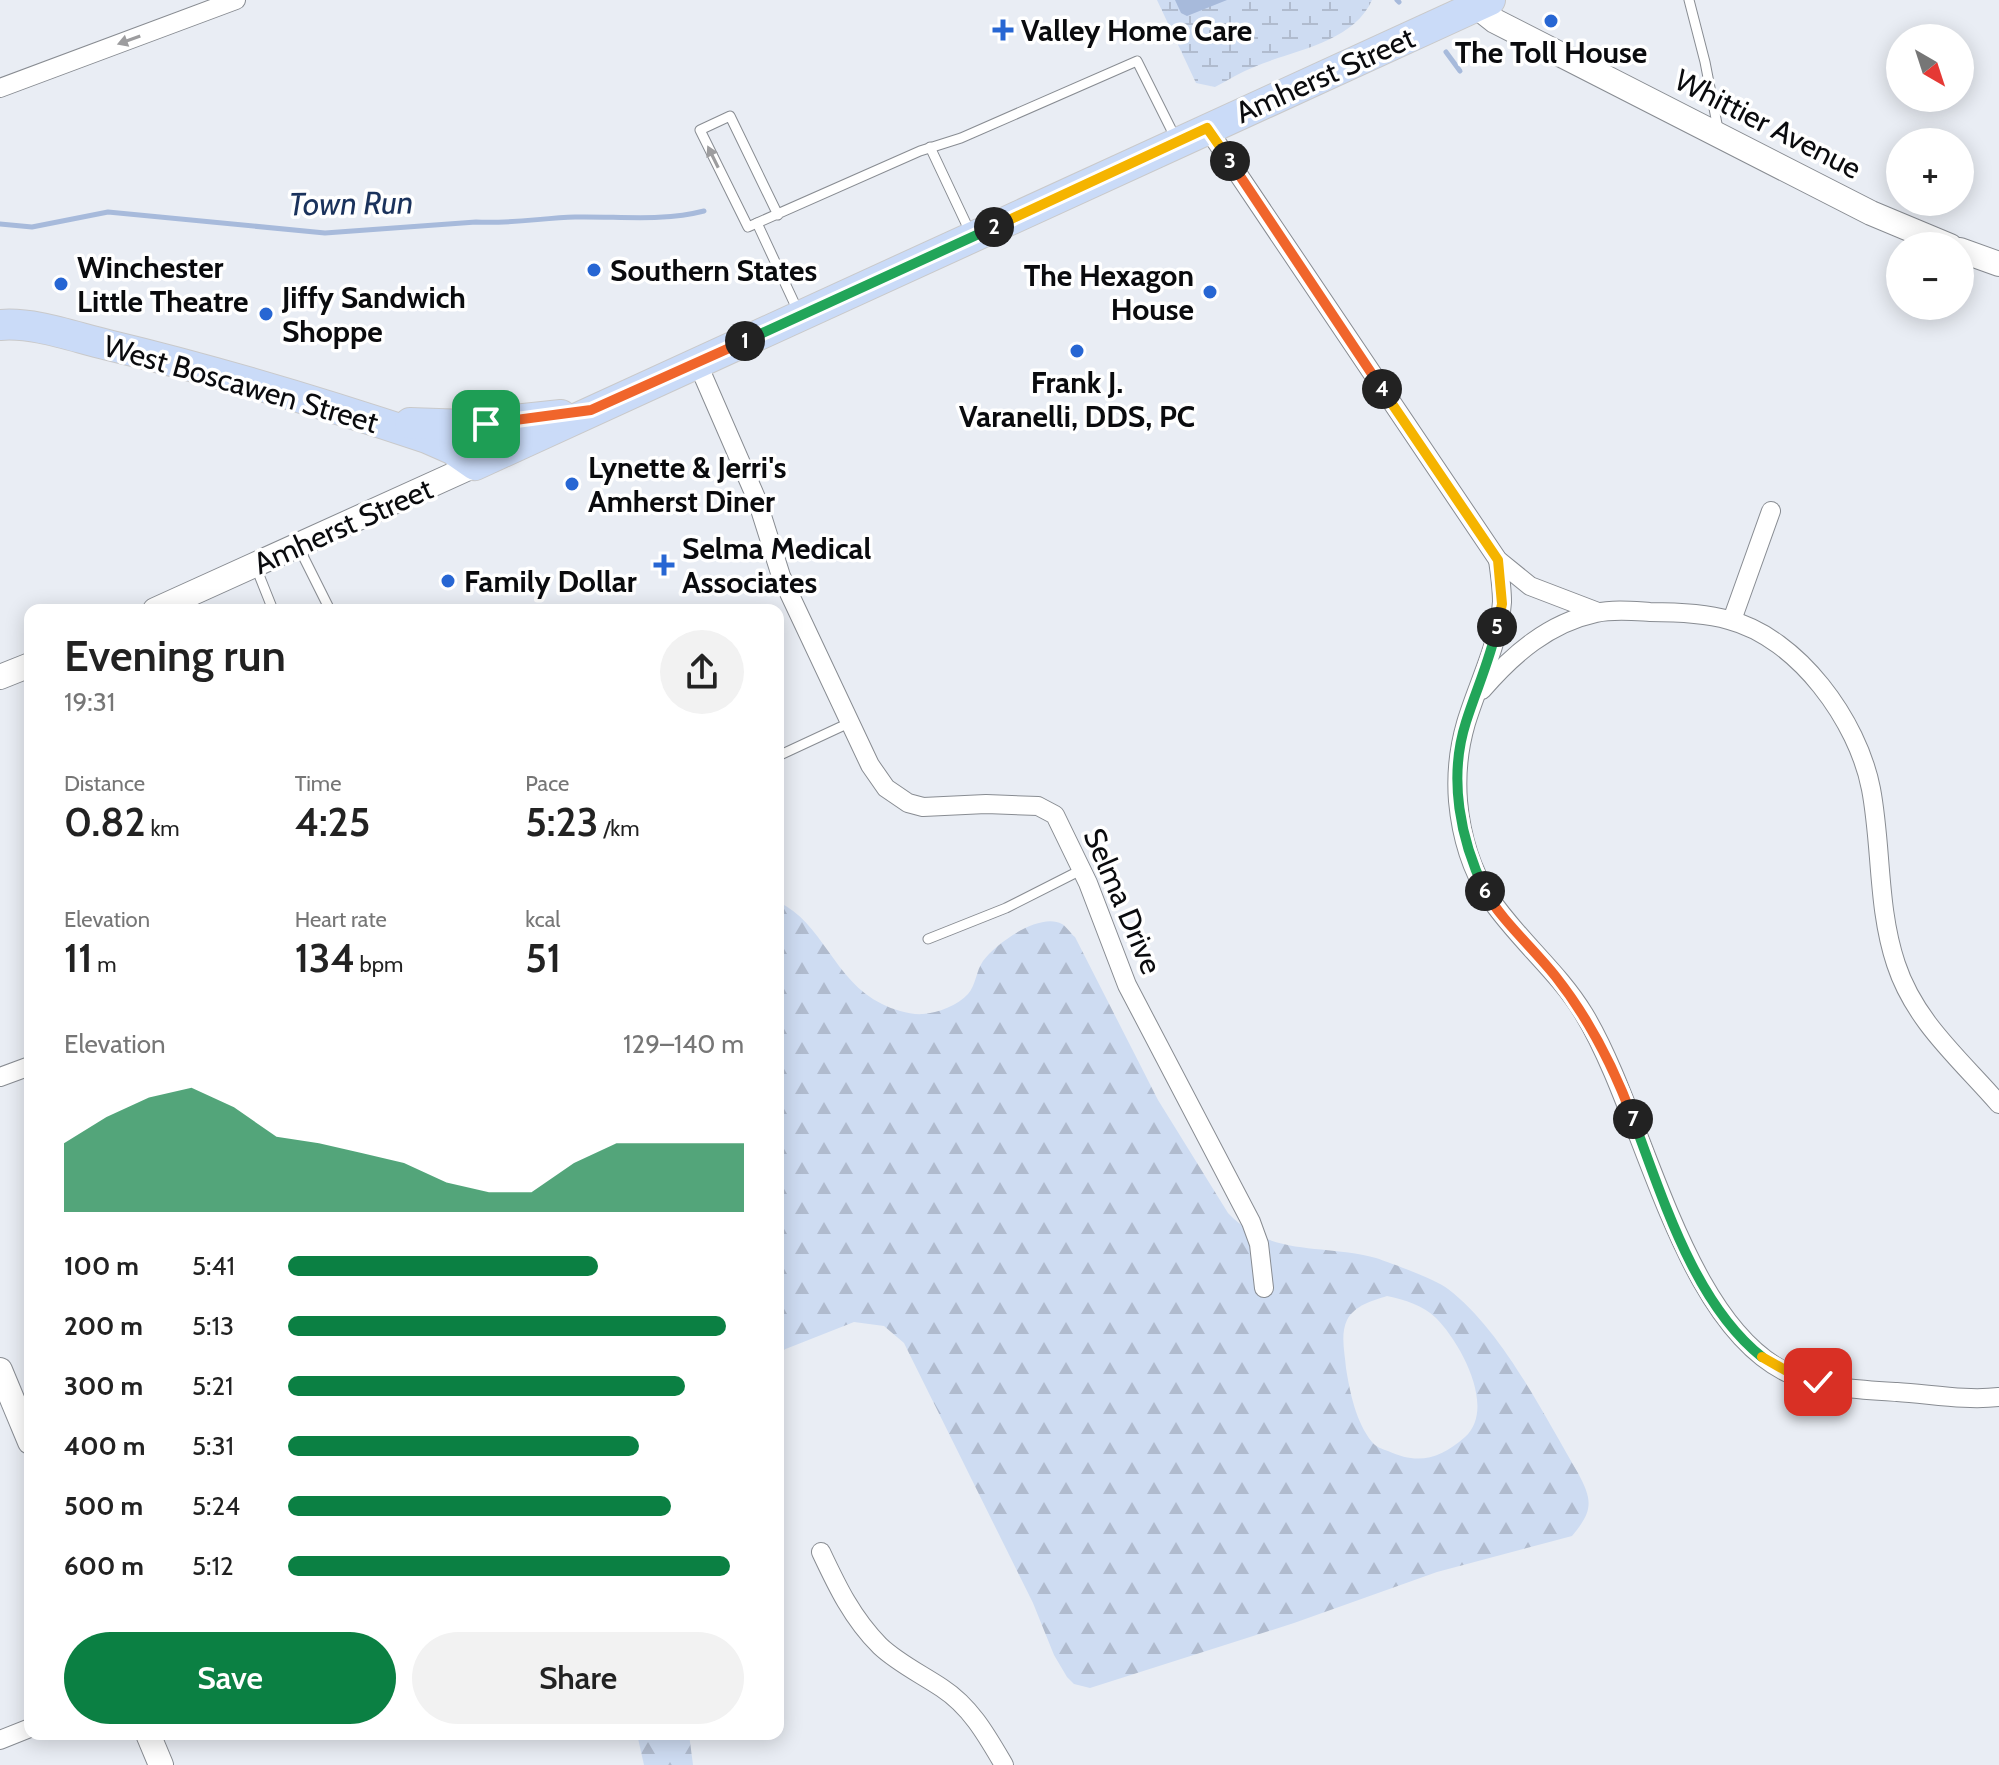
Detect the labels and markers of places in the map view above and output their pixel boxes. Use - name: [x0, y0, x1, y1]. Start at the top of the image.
- place label: Valley Home Care: [1021, 12, 1252, 49]
- marker: The Toll House: [1542, 12, 1560, 30]
- marker: Valley Home Care: [992, 19, 1014, 41]
- place label: The Toll House: [1455, 34, 1647, 71]
- pin: 3: [1210, 141, 1250, 181]
- pin: 2: [974, 207, 1014, 247]
- place label: Winchester Little Theatre: [77, 249, 248, 320]
- place label: Southern States: [610, 252, 817, 289]
- place label: The Hexagon House: [1024, 257, 1194, 328]
- marker: Southern States: [585, 261, 603, 279]
- marker: Winchester Little Theatre: [52, 275, 70, 293]
- place label: Jiffy Sandwich Shoppe: [281, 279, 466, 350]
- marker: The Hexagon House: [1201, 283, 1219, 301]
- marker: Jiffy Sandwich Shoppe: [257, 305, 275, 323]
- pin: 1: [725, 321, 765, 361]
- marker: Frank J. Varanelli, DDS, PC: [1068, 342, 1086, 360]
- place label: Frank J. Varanelli, DDS, PC: [959, 364, 1195, 435]
- pin: 4: [1362, 369, 1402, 409]
- pin: [452, 390, 520, 458]
- place label: Lynette & Jerri's Amherst Diner: [588, 449, 786, 520]
- marker: Lynette & Jerri's Amherst Diner: [563, 475, 581, 493]
- place label: Selma Medical Associates: [682, 530, 871, 601]
- marker: Selma Medical Associates: [653, 554, 675, 576]
- place label: Family Dollar: [464, 563, 637, 600]
- marker: Family Dollar: [439, 572, 457, 590]
- pin: 5: [1477, 607, 1517, 647]
- pin: 6: [1465, 871, 1505, 911]
- pin: 7: [1613, 1099, 1653, 1139]
- pin: [1784, 1348, 1852, 1416]

